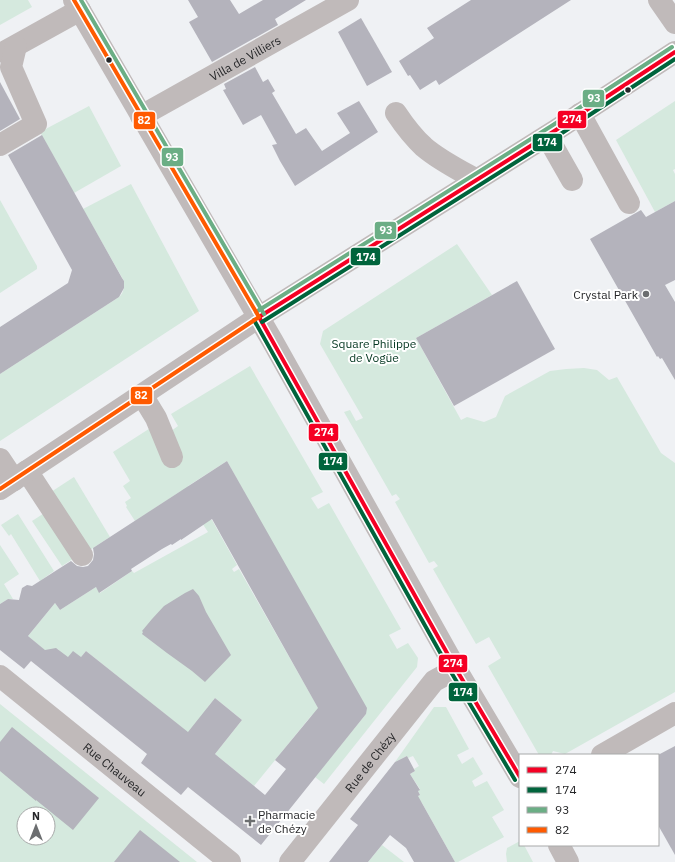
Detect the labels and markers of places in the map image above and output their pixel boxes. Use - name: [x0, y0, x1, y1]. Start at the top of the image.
- unlabelled marker: [104, 55, 114, 65]
- unlabelled marker: [623, 85, 633, 95]
- place label: Crystal Park: [573, 287, 639, 302]
- marker: Crystal Park: [641, 289, 651, 299]
- place label: Pharmacie de Chézy: [258, 807, 316, 836]
- marker: Pharmacie de Chézy: [245, 816, 255, 826]

